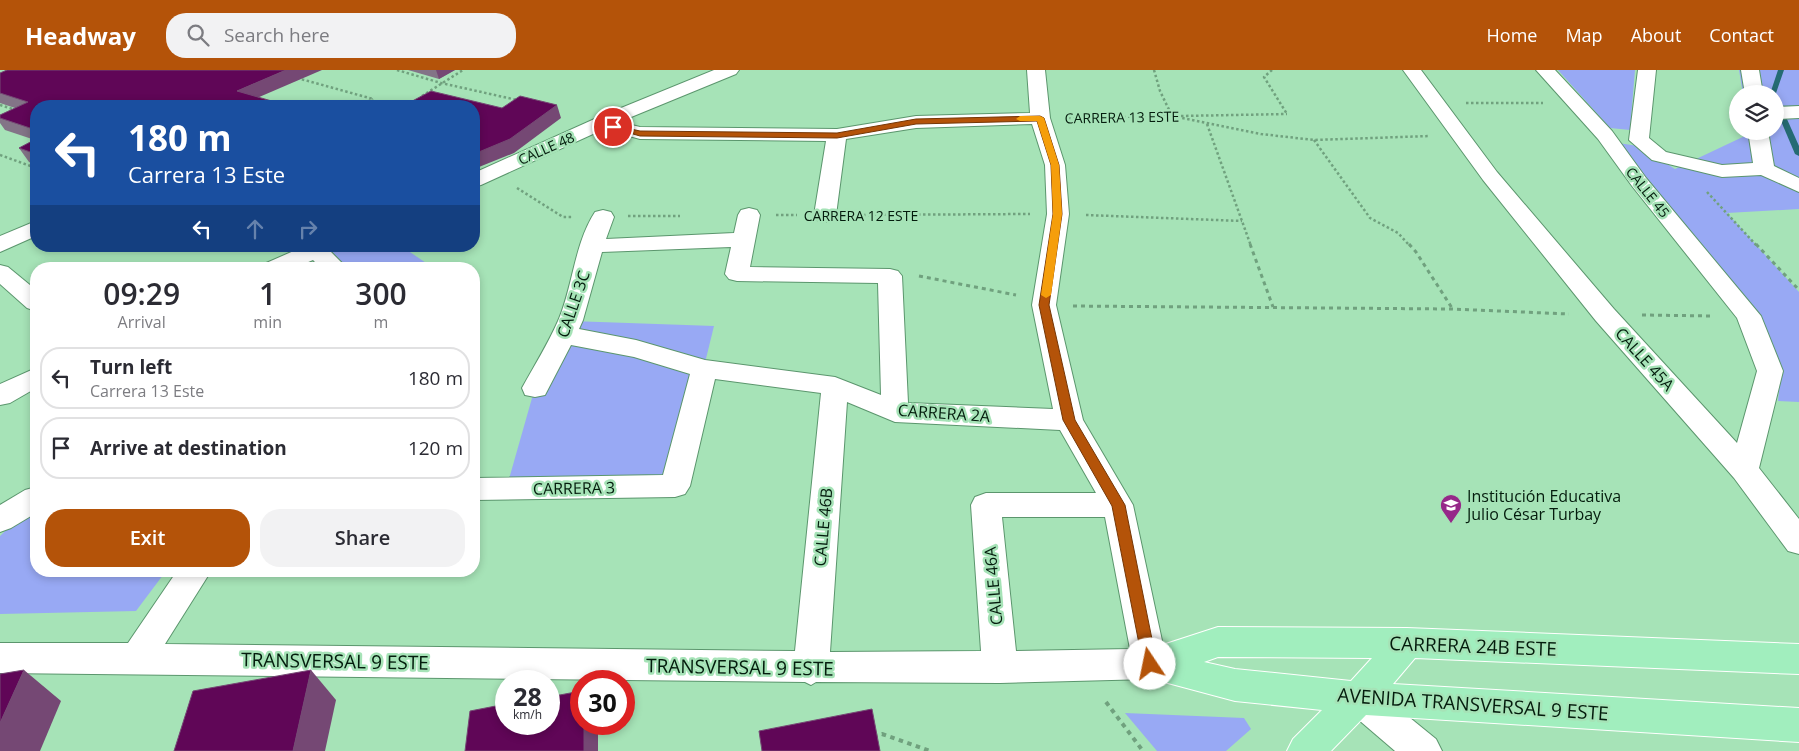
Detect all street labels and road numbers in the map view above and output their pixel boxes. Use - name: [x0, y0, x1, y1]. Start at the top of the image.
- street label: CARRERA 13 ESTE: [1065, 107, 1179, 127]
- street label: CALLE 48: [515, 127, 577, 169]
- street label: CALLE 45: [1622, 163, 1674, 221]
- street label: CARRERA 12 ESTE: [804, 206, 918, 225]
- street label: CALLE 3C: [551, 268, 595, 340]
- street label: CALLE 45A: [1611, 323, 1680, 396]
- street label: CARRERA 2A: [897, 399, 992, 427]
- street label: CARRERA 3: [533, 476, 615, 500]
- street label: CALLE 46B: [809, 487, 837, 567]
- street label: CALLE 46A: [979, 545, 1007, 626]
- street label: CARRERA 24B ESTE: [1389, 630, 1557, 662]
- street label: TRANSVERSAL 9 ESTE: [241, 646, 429, 676]
- street label: TRANSVERSAL 9 ESTE: [646, 652, 834, 682]
- street label: AVENIDA TRANSVERSAL 9 ESTE: [1336, 682, 1610, 726]

